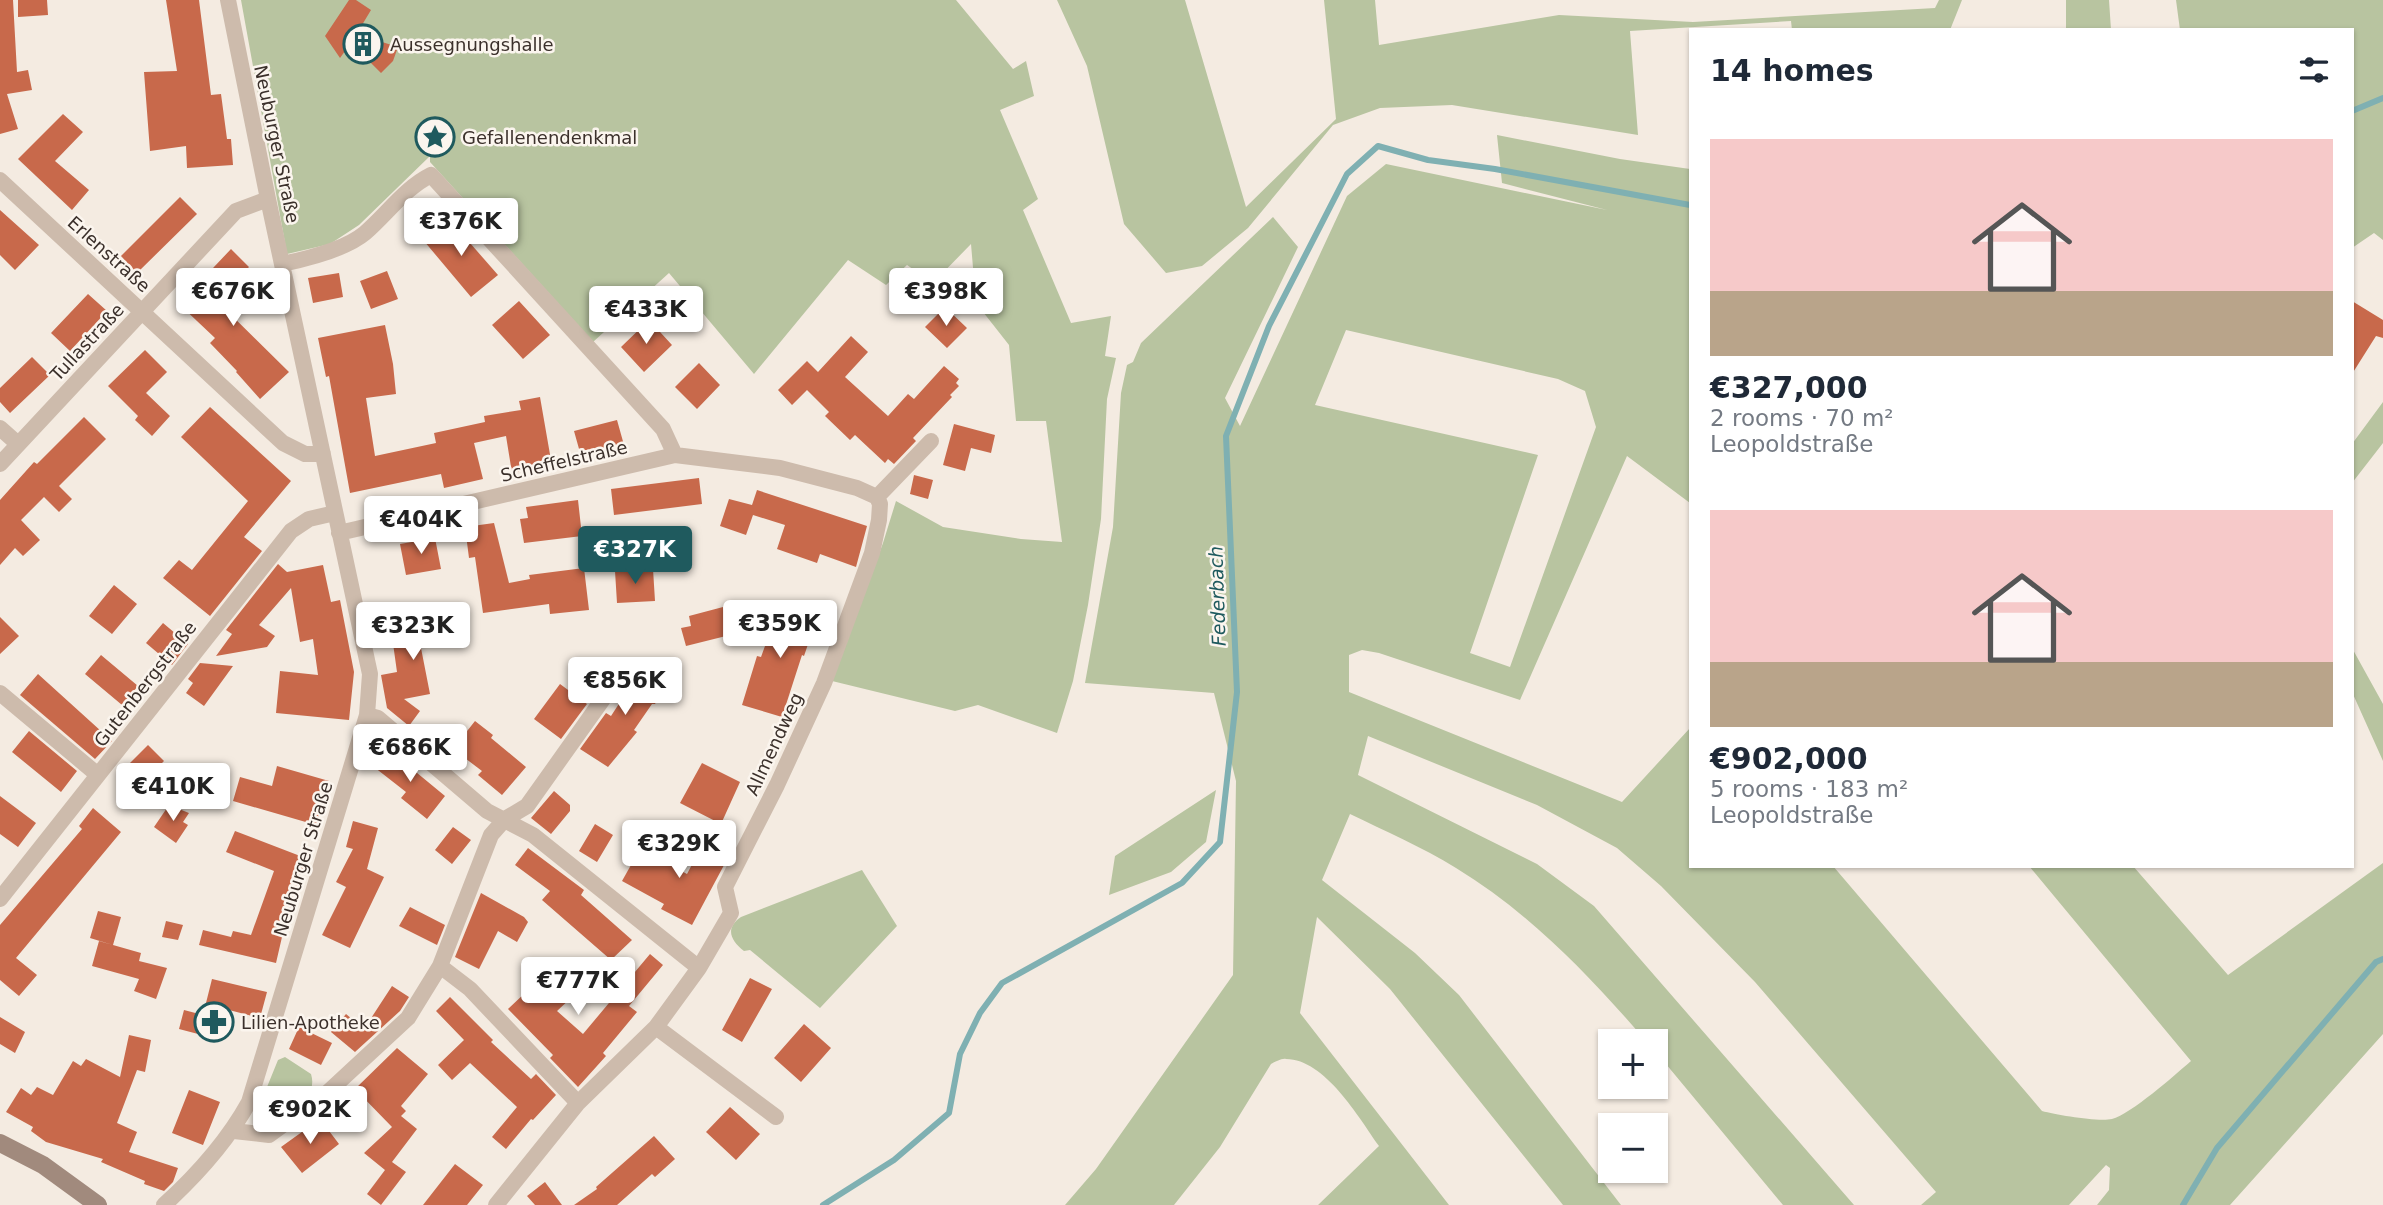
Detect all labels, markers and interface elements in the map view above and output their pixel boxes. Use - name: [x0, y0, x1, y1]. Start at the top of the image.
- building icon: Aussegnungshalle: [342, 23, 384, 65]
- place label: Aussegnungshalle: [390, 34, 554, 55]
- icon: filters: [2295, 51, 2333, 89]
- text: 14 homes: [1710, 53, 1874, 88]
- street label: Neuburger Straße: [250, 63, 304, 225]
- place icon: Gefallenendenkmal: [414, 116, 456, 158]
- place label: Gefallenendenkmal: [462, 127, 637, 148]
- icon: home: [1959, 184, 2085, 310]
- pin: €376K: [412, 198, 510, 258]
- text: €376K: [420, 208, 502, 234]
- street label: Erlenstraße: [63, 212, 155, 296]
- pin: €676K: [184, 268, 282, 328]
- pin: €398K: [897, 268, 995, 328]
- text: €676K: [192, 278, 274, 304]
- text: €398K: [905, 278, 987, 304]
- pin: €433K: [597, 286, 695, 346]
- text: €433K: [605, 296, 687, 322]
- street label: Tullastraße: [45, 299, 128, 386]
- text: €327,000: [1710, 370, 1868, 405]
- text: 2 rooms · 70 m²: [1710, 405, 1894, 431]
- text: Leopoldstraße: [1710, 431, 1873, 457]
- street label: Scheffelstraße: [499, 436, 629, 486]
- pin: €404K: [372, 496, 470, 556]
- text: €404K: [380, 506, 462, 532]
- pin: €327K: [586, 526, 684, 586]
- text: €327K: [594, 536, 676, 562]
- water label: Federbach: [1204, 545, 1230, 647]
- icon: home: [1959, 555, 2085, 681]
- pin: €359K: [731, 600, 829, 660]
- pin: €323K: [364, 602, 462, 662]
- text: €359K: [739, 610, 821, 636]
- text: €323K: [372, 612, 454, 638]
- street label: Gutenbergstraße: [90, 617, 200, 751]
- pin: €856K: [576, 658, 674, 717]
- text: €856K: [584, 667, 666, 693]
- street label: Allmendweg: [741, 689, 807, 799]
- pin: €686K: [361, 724, 459, 784]
- text: €686K: [369, 734, 451, 760]
- text: €902,000: [1710, 741, 1868, 776]
- pin: €410K: [124, 764, 222, 823]
- text: €410K: [132, 773, 214, 799]
- text: 5 rooms · 183 m²: [1710, 776, 1908, 802]
- street label: Neuburger Straße: [269, 779, 337, 939]
- text: Leopoldstraße: [1710, 802, 1873, 828]
- pin: €329K: [630, 820, 728, 880]
- text: €329K: [638, 830, 720, 856]
- pin: €777K: [529, 958, 627, 1017]
- text: €777K: [537, 967, 619, 993]
- pharmacy icon: Lilien-Apotheke: [193, 1001, 235, 1043]
- place label: Lilien-Apotheke: [241, 1012, 380, 1033]
- map controls: [1598, 1029, 1668, 1183]
- button: +: [1598, 1029, 1668, 1099]
- pin: €902K: [261, 1086, 359, 1146]
- text: €902K: [269, 1096, 351, 1122]
- button: −: [1598, 1113, 1668, 1183]

